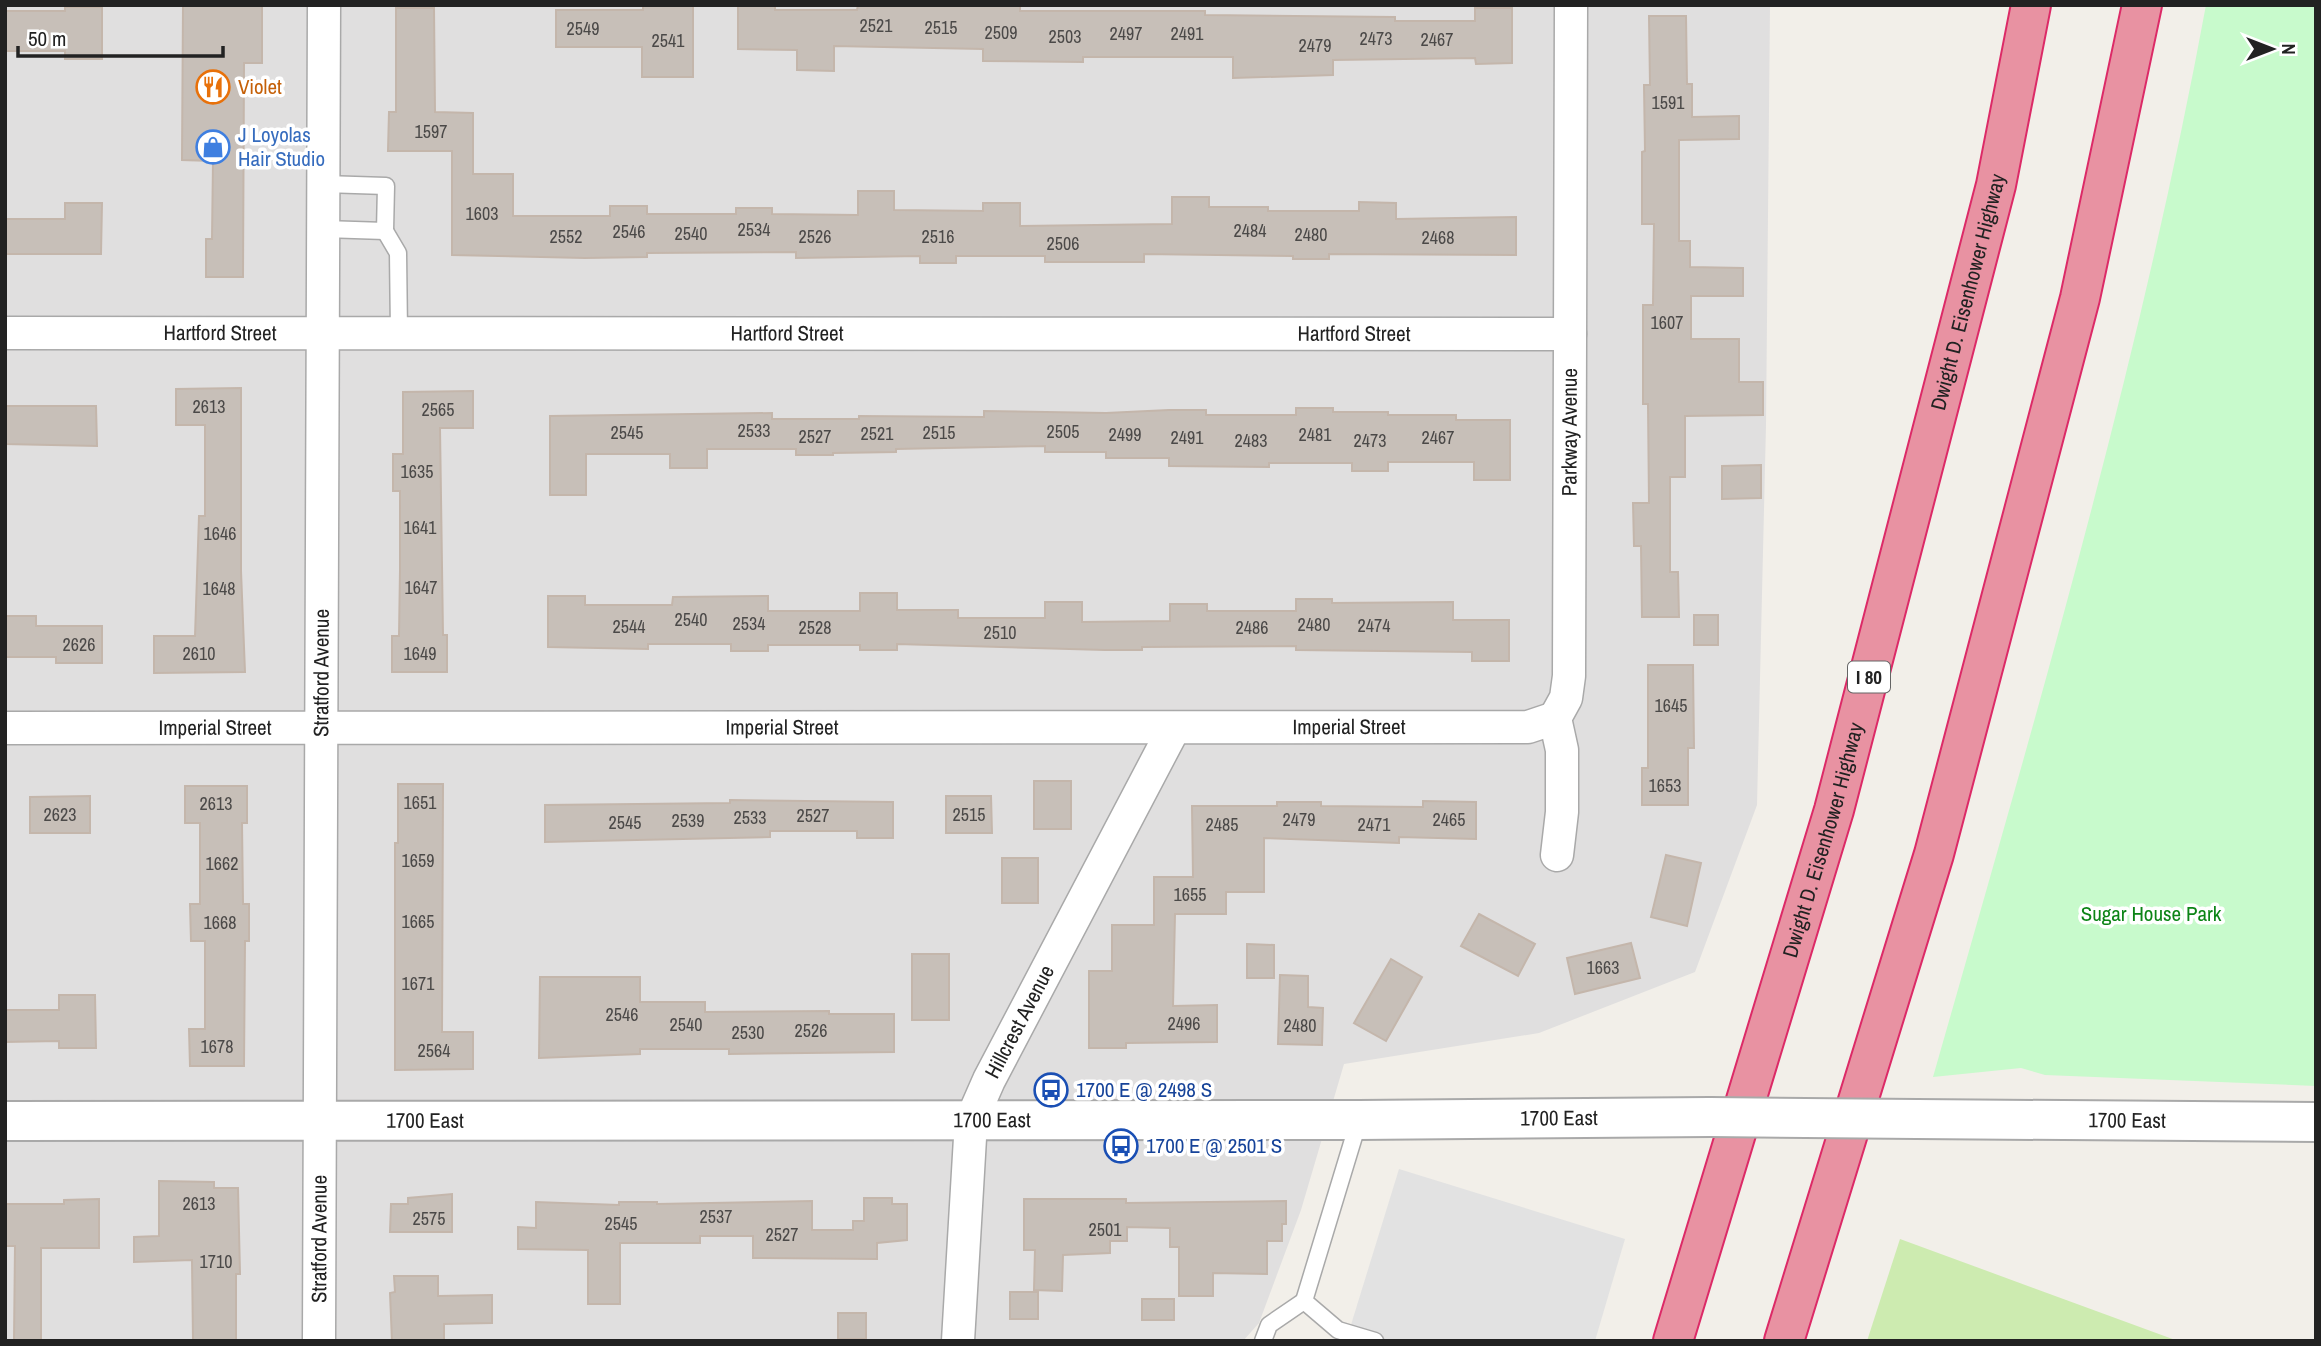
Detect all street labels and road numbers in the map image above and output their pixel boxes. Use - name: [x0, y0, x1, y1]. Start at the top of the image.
- street label: Dwight D. Eisenhower Highway: [1923, 171, 2012, 413]
- street label: Hartford Street: [163, 318, 277, 347]
- street label: Hartford Street: [730, 318, 844, 348]
- street label: Hartford Street: [1297, 319, 1411, 348]
- street label: Parkway Avenue: [1555, 368, 1584, 496]
- street label: Stratford Avenue: [306, 609, 336, 737]
- road number: I 80: [1848, 662, 1890, 692]
- street label: Imperial Street: [725, 712, 839, 742]
- street label: Imperial Street: [1292, 712, 1406, 741]
- street label: Imperial Street: [158, 713, 272, 742]
- street label: Dwight D. Eisenhower Highway: [1775, 719, 1870, 961]
- street label: Hillcrest Avenue: [977, 960, 1061, 1083]
- street label: 1700 East: [1520, 1103, 1598, 1133]
- street label: 1700 East: [953, 1105, 1031, 1134]
- street label: 1700 East: [2088, 1105, 2166, 1135]
- street label: 1700 East: [386, 1106, 464, 1135]
- street label: Stratford Avenue: [304, 1175, 334, 1303]

